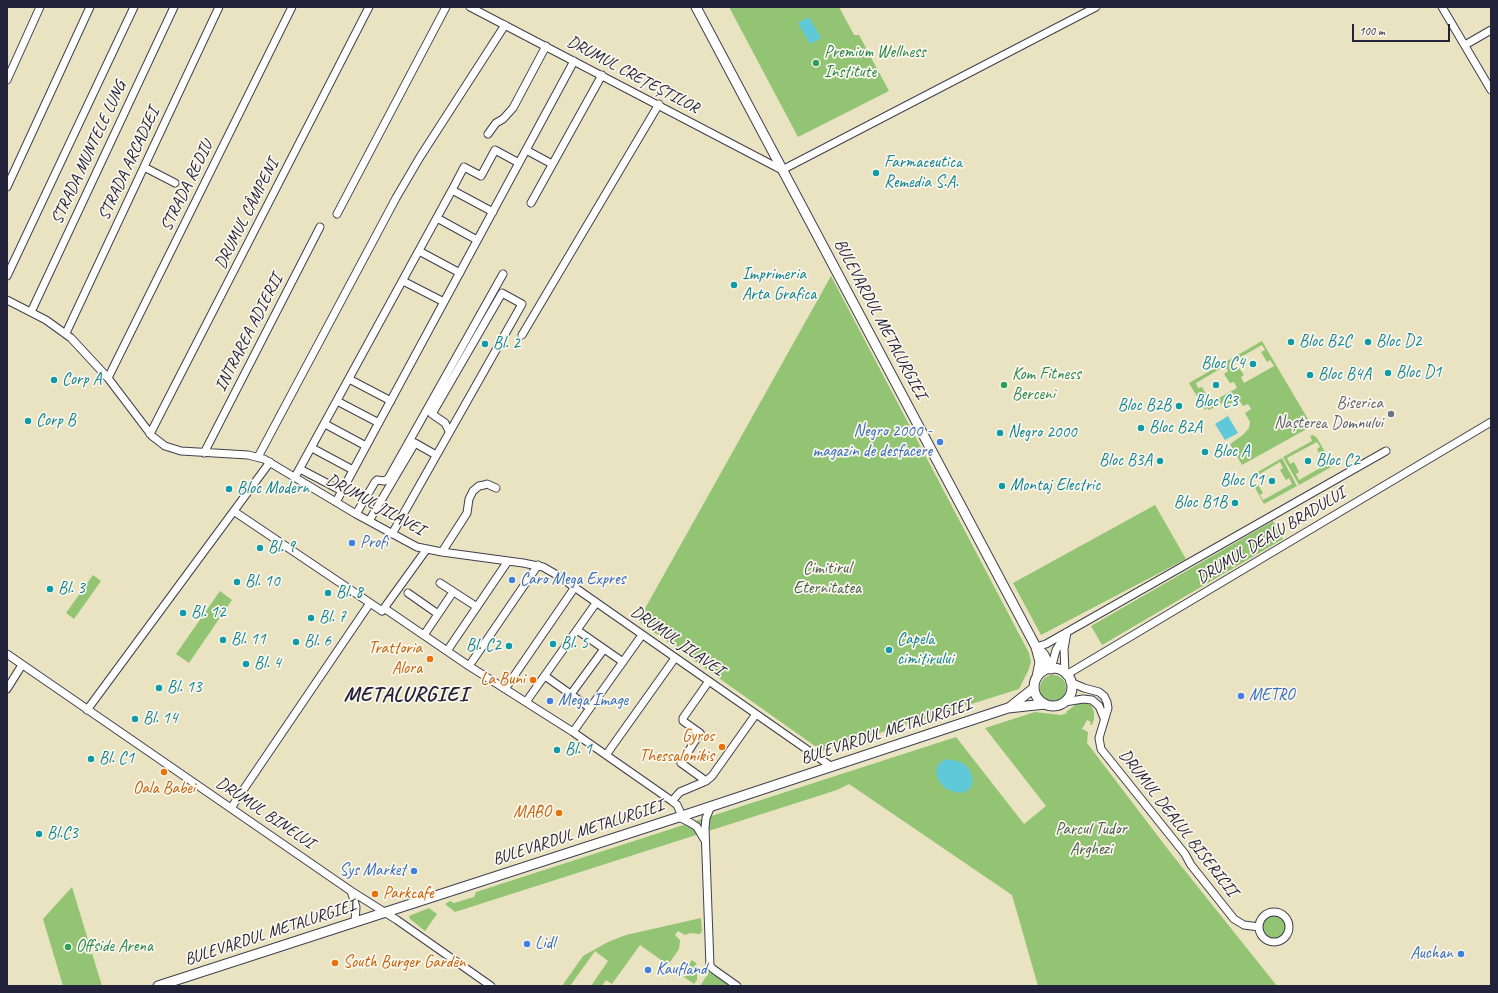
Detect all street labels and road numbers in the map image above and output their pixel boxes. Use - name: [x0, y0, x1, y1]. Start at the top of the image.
- street label: DRUMUL CREȚEȘTILOR: [563, 32, 703, 118]
- street label: STRADA MUNTELE LUNG: [47, 78, 131, 228]
- street label: STRADA ARCADIEI: [94, 104, 164, 224]
- street label: STRADA REDIU: [156, 137, 218, 235]
- street label: DRUMUL CÂMPENI: [211, 156, 283, 272]
- street label: BULEVARDUL METALURGIEI: [829, 236, 931, 402]
- street label: INTRAREA ADIERII: [211, 271, 287, 395]
- street label: DRUMUL JILAVEI: [322, 470, 428, 540]
- street label: DRUMUL DEALU BRADULUI: [1193, 484, 1349, 588]
- street label: DRUMUL JILAVEI: [627, 601, 727, 681]
- street label: BULEVARDUL METALURGIEI: [798, 695, 974, 769]
- street label: DRUMUL DEALUL BISERICII: [1114, 745, 1242, 901]
- street label: DRUMUL BINELUI: [212, 773, 318, 853]
- street label: BULEVARDUL METALURGIEI: [490, 796, 666, 870]
- street label: BULEVARDUL METALURGIEI: [182, 896, 358, 970]

